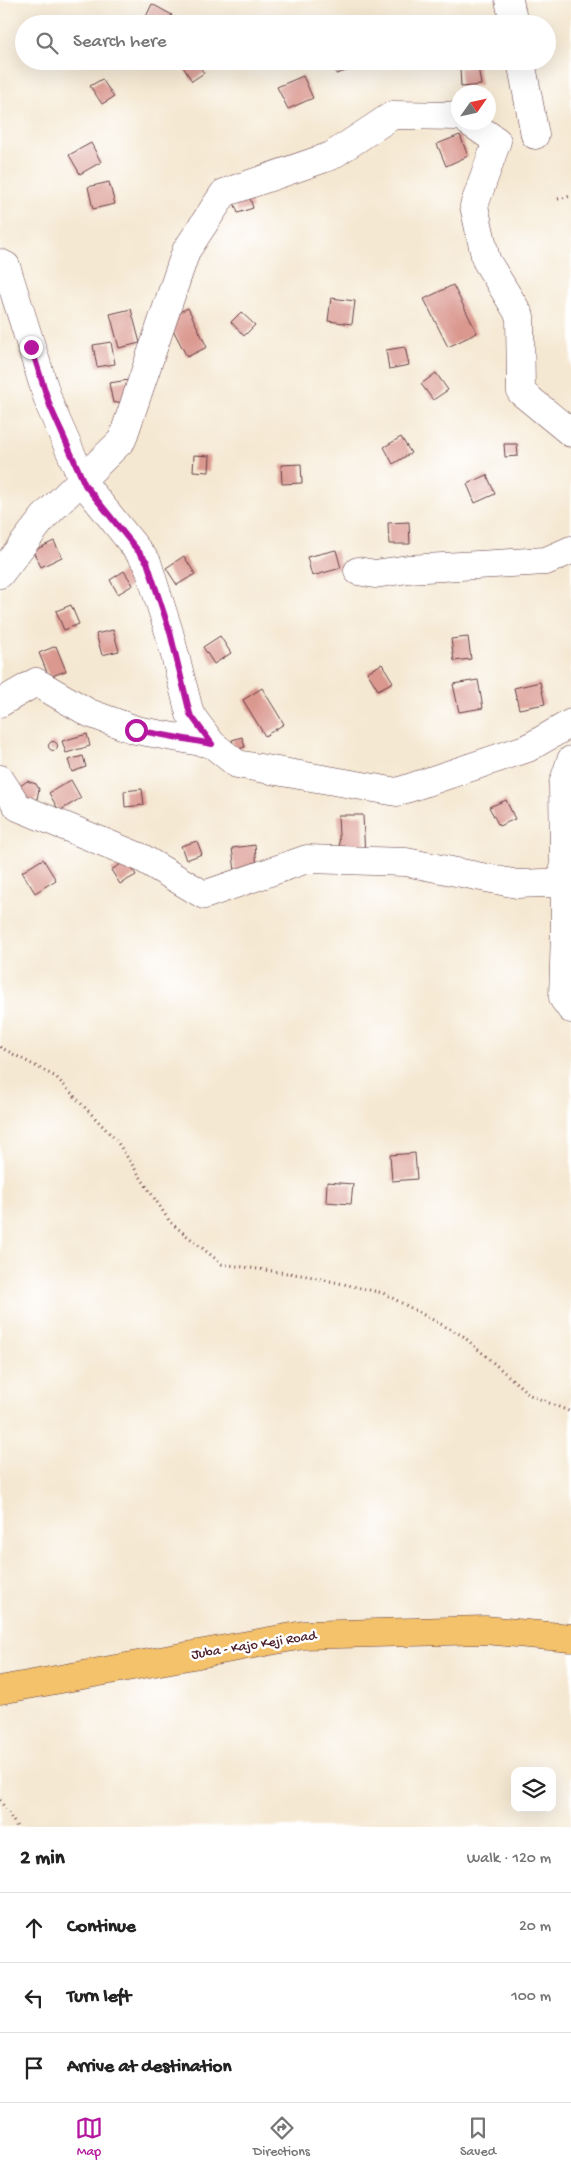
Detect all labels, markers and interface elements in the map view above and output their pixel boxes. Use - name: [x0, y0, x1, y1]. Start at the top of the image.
- search box: [15, 15, 556, 70]
- icon: search: [33, 29, 61, 57]
- text: Search here: [73, 31, 167, 54]
- north arrow: [451, 85, 496, 130]
- route end: [20, 336, 43, 359]
- route start: [125, 719, 148, 742]
- street label: Juba - Kajo Keji Road: [190, 1627, 319, 1664]
- map controls: [511, 1767, 556, 1812]
- button: layers: [511, 1767, 556, 1812]
- text: 2 min: [20, 1847, 65, 1872]
- text: Walk · 120 m: [467, 1850, 551, 1869]
- icon: ahead: [20, 1914, 48, 1942]
- text: Continue: [67, 1916, 136, 1939]
- text: 20 m: [519, 1918, 551, 1937]
- icon: left: [20, 1984, 48, 2012]
- text: Turn left: [67, 1986, 131, 2009]
- text: 100 m: [511, 1988, 551, 2007]
- icon: arrive: [20, 2054, 48, 2082]
- text: Arrive at destination: [67, 2056, 231, 2079]
- tab: Map: [75, 2114, 103, 2161]
- tab: Directions: [253, 2114, 310, 2161]
- tab: Saved: [460, 2114, 496, 2161]

